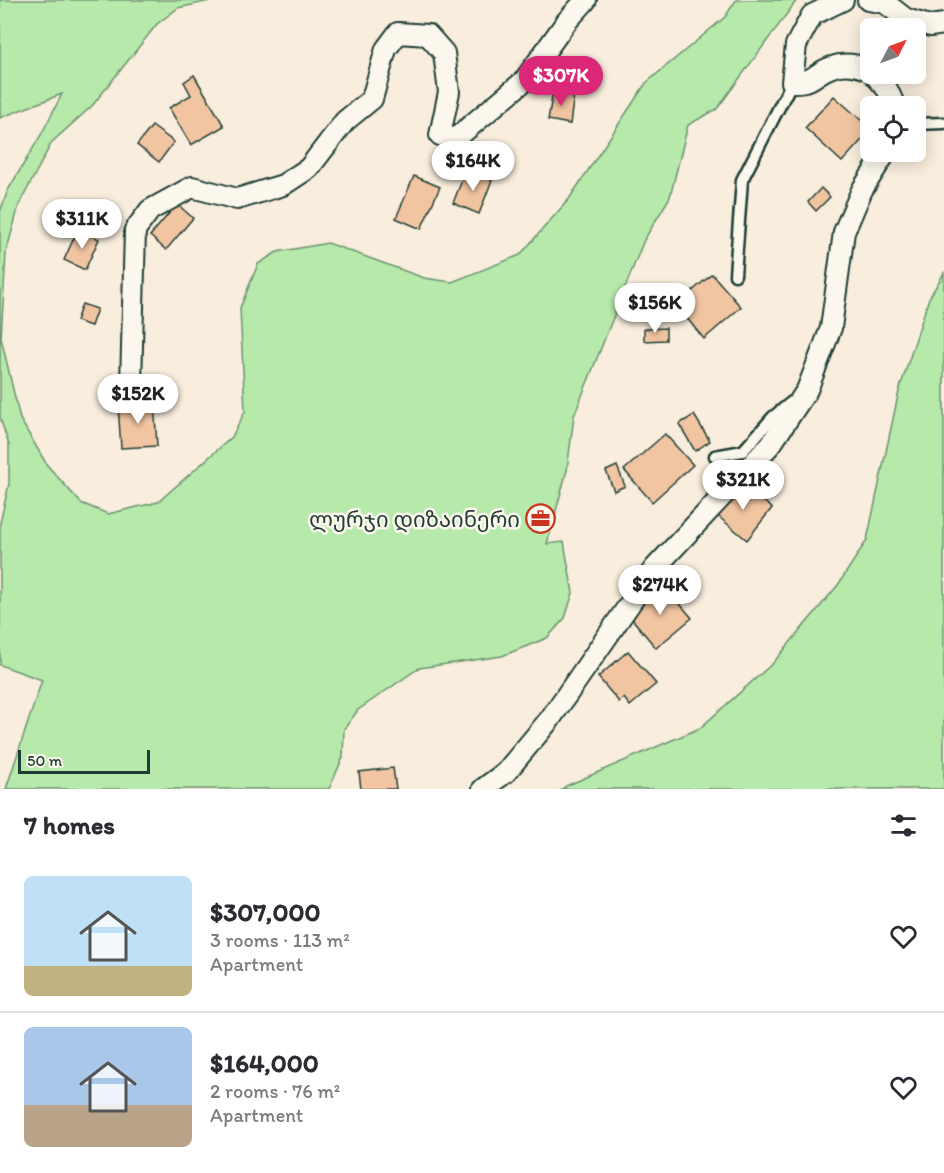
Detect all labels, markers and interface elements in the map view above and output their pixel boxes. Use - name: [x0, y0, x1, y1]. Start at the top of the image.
- north arrow: [860, 18, 926, 84]
- map controls: [860, 18, 926, 162]
- pin: $307K: [519, 56, 603, 107]
- text: $307K: [533, 63, 589, 87]
- button: locate: [860, 96, 926, 162]
- pin: $164K: [431, 141, 515, 192]
- text: $164K: [446, 148, 500, 172]
- pin: $311K: [40, 199, 124, 250]
- text: $311K: [56, 206, 108, 230]
- pin: $156K: [613, 283, 697, 334]
- text: $156K: [628, 290, 682, 314]
- pin: $152K: [96, 374, 180, 425]
- text: $152K: [111, 381, 165, 405]
- pin: $321K: [701, 460, 785, 511]
- text: $321K: [716, 467, 770, 491]
- office icon: ლურჯი დიზაინერი: [525, 503, 557, 535]
- place label: ლურჯი დიზაინერი: [309, 506, 520, 533]
- pin: $274K: [618, 565, 702, 616]
- text: $274K: [632, 572, 688, 596]
- scale bar: [18, 747, 150, 774]
- text: 50 m: [27, 751, 62, 770]
- text: 7 homes: [24, 809, 115, 841]
- icon: filters: [887, 809, 920, 842]
- text: $307,000: [210, 896, 320, 928]
- icon: home: [72, 900, 144, 972]
- icon: heart: [887, 920, 920, 953]
- text: 3 rooms · 113 m²: [210, 928, 350, 952]
- text: Apartment: [210, 952, 303, 976]
- text: $164,000: [210, 1047, 319, 1079]
- icon: home: [72, 1051, 144, 1123]
- icon: heart: [887, 1071, 920, 1104]
- text: 2 rooms · 76 m²: [210, 1079, 340, 1103]
- text: Apartment: [210, 1103, 303, 1127]

